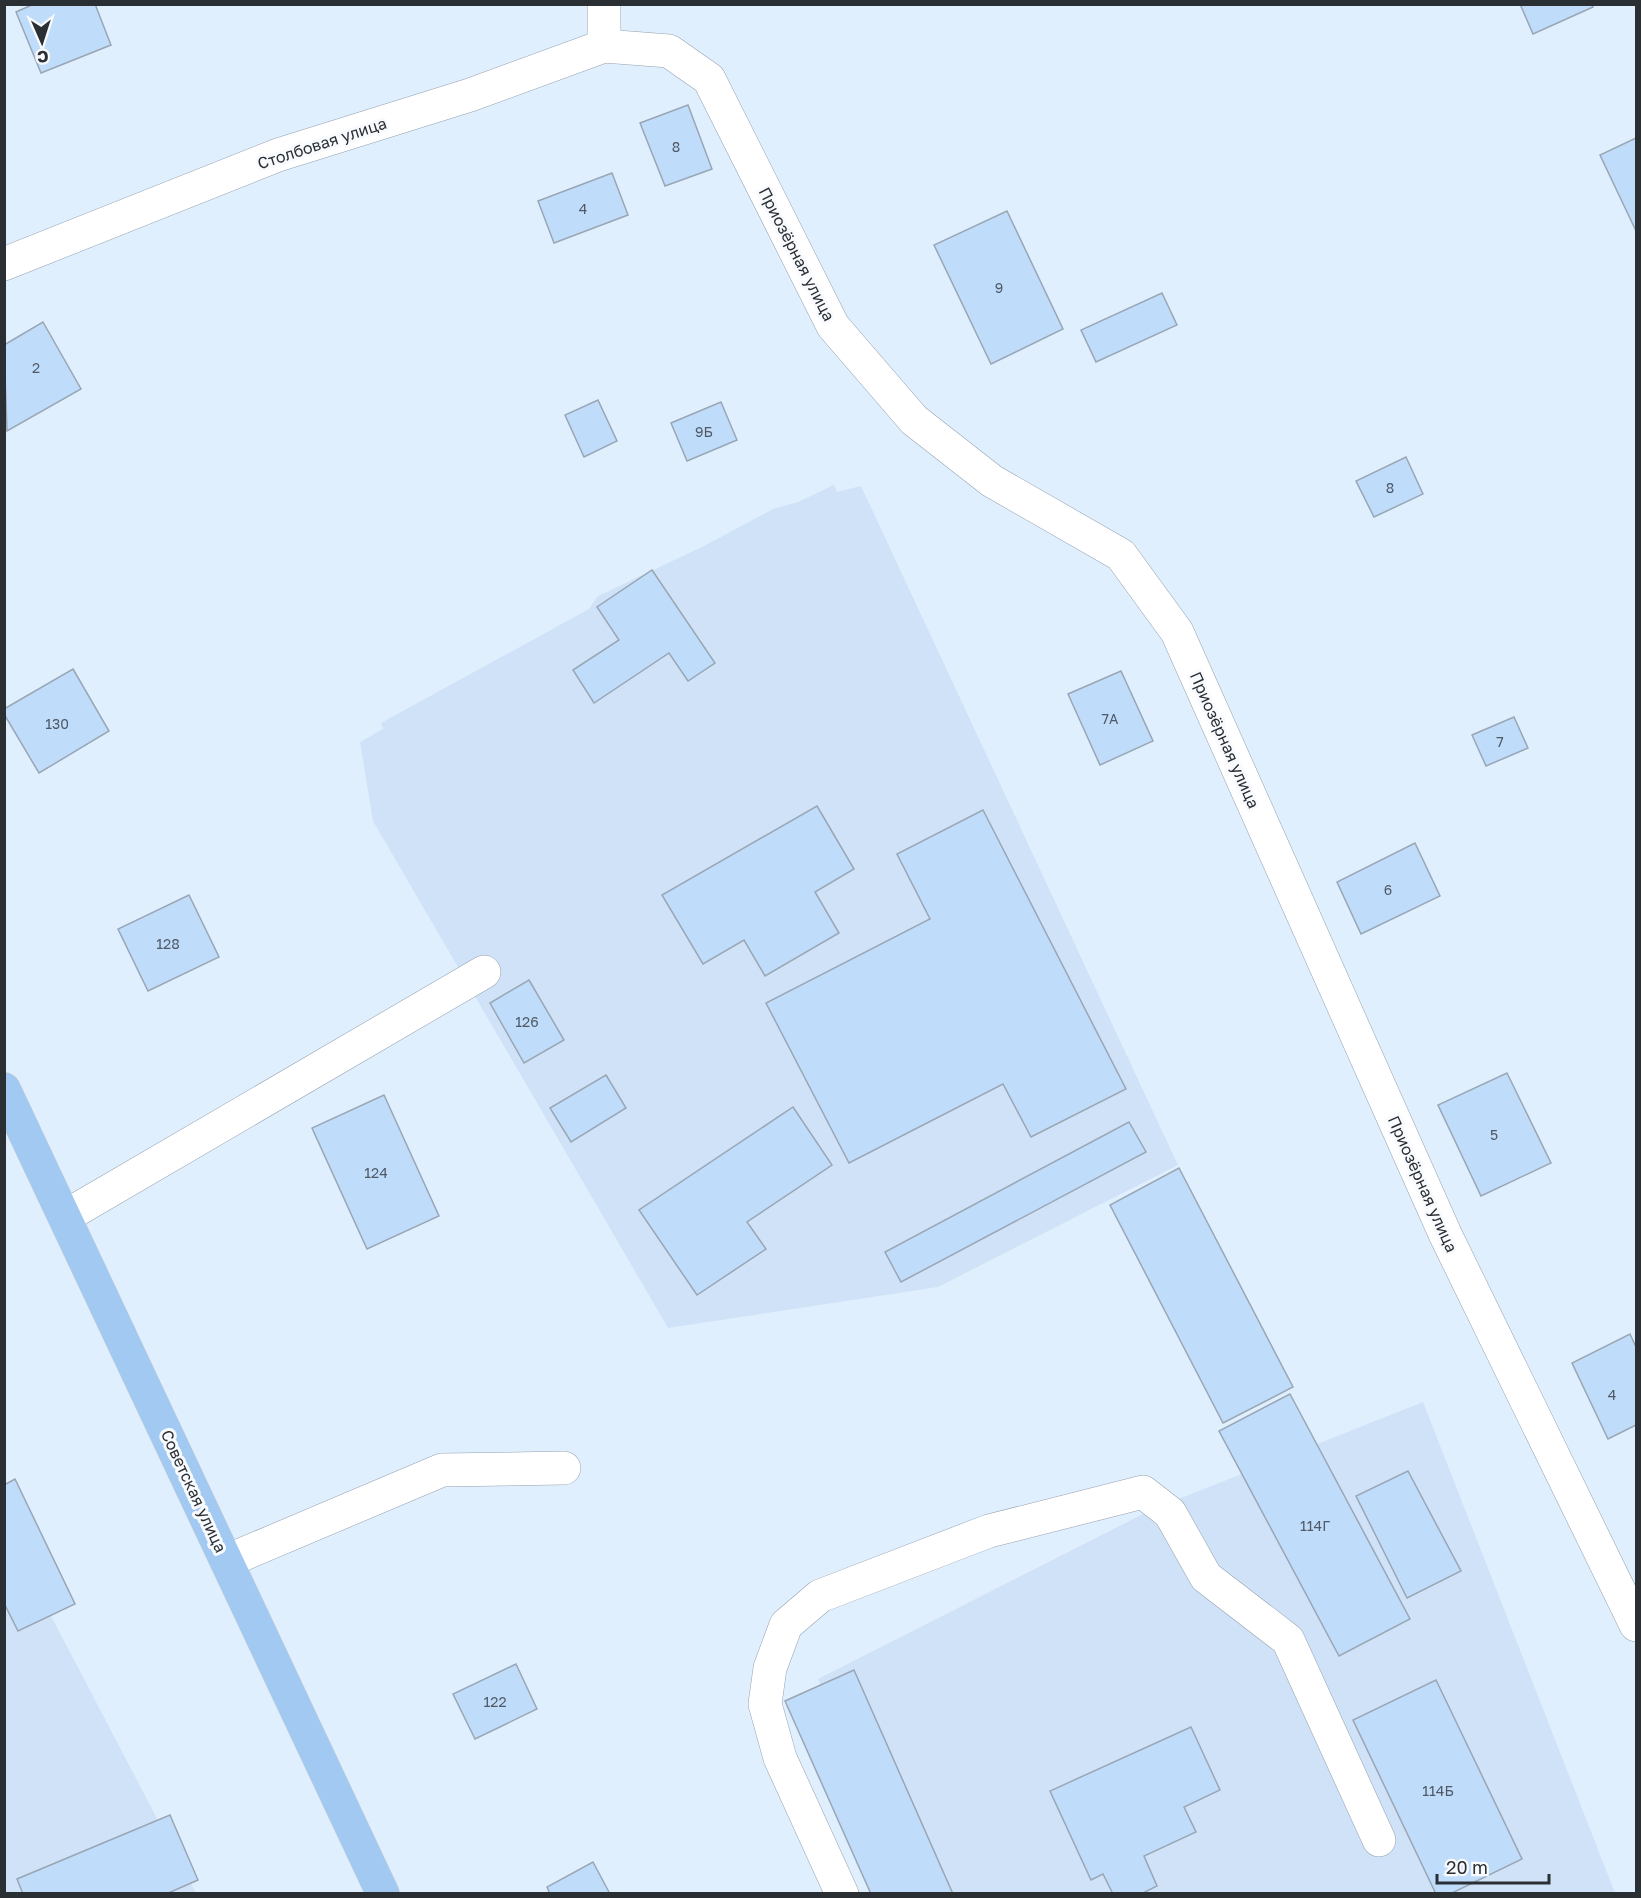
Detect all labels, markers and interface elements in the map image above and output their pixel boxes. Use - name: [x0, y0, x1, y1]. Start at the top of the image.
- north arrow: [12, 12, 72, 72]
- text: С: [37, 47, 49, 67]
- street label: Столбовая улица: [255, 113, 389, 173]
- house number: 8: [672, 138, 680, 155]
- street label: Приозёрная улица: [755, 184, 839, 324]
- house number: 4: [579, 200, 587, 217]
- house number: 9: [995, 279, 1003, 296]
- house number: 2: [32, 359, 40, 376]
- house number: 9Б: [695, 423, 713, 440]
- house number: 8: [1386, 479, 1394, 496]
- street label: Приозёрная улица: [1186, 669, 1264, 811]
- house number: 7А: [1102, 710, 1119, 727]
- house number: 130: [45, 715, 69, 732]
- house number: 7: [1496, 733, 1504, 750]
- house number: 6: [1384, 881, 1392, 898]
- house number: 128: [156, 935, 180, 952]
- house number: 126: [515, 1013, 539, 1030]
- street label: Приозёрная улица: [1384, 1113, 1462, 1255]
- house number: 5: [1490, 1126, 1498, 1143]
- house number: 124: [364, 1164, 388, 1181]
- house number: 4: [1608, 1386, 1616, 1403]
- street label: Советская улица: [157, 1426, 231, 1556]
- house number: 114Г: [1300, 1517, 1330, 1534]
- house number: 122: [483, 1693, 507, 1710]
- house number: 114Б: [1422, 1782, 1454, 1799]
- scale bar: [1437, 1847, 1550, 1885]
- text: 20 m: [1446, 1856, 1488, 1878]

